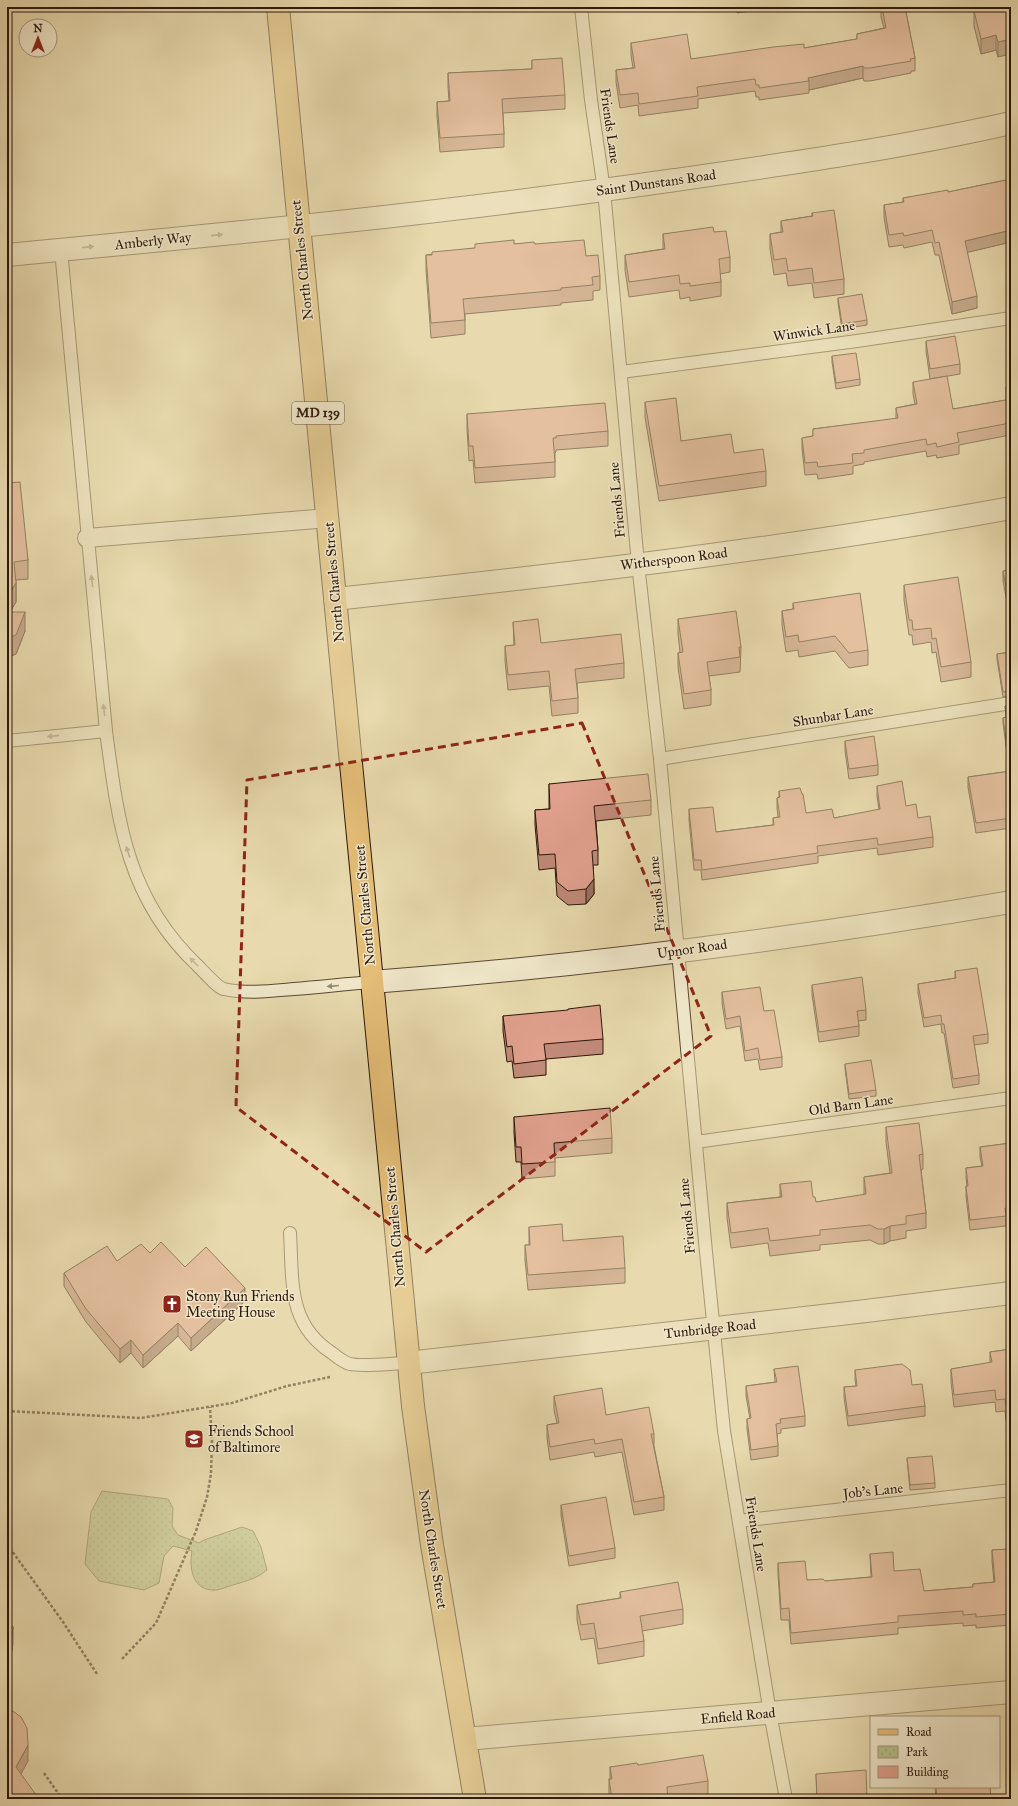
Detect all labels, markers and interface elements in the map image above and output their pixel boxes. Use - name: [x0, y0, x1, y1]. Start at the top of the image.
- north arrow: [18, 18, 58, 58]
- text: N: [33, 22, 43, 35]
- street label: Friends Lane: [596, 87, 624, 165]
- street label: Saint Dunstans Road: [595, 166, 717, 200]
- street label: North Charles Street: [287, 199, 317, 321]
- street label: Amberly Way: [113, 228, 193, 254]
- one-way arrow: [211, 231, 223, 238]
- one-way arrow: [82, 244, 94, 251]
- street label: Winwick Lane: [772, 317, 856, 345]
- road number: MD 139: [292, 402, 344, 424]
- street label: Friends Lane: [605, 461, 629, 539]
- street label: North Charles Street: [320, 521, 348, 643]
- street label: Witherspoon Road: [620, 544, 728, 574]
- one-way arrow: [88, 575, 95, 587]
- street label: Shunbar Lane: [791, 701, 875, 731]
- one-way arrow: [101, 704, 107, 716]
- one-way arrow: [47, 733, 59, 740]
- street label: North Charles Street: [351, 844, 379, 966]
- one-way arrow: [125, 846, 131, 858]
- street label: Friends Lane: [645, 855, 669, 933]
- street label: Upnor Road: [656, 936, 728, 962]
- one-way arrow: [189, 957, 199, 967]
- one-way arrow: [327, 982, 339, 989]
- street label: Old Barn Lane: [808, 1091, 894, 1119]
- street label: North Charles Street: [381, 1166, 409, 1288]
- street label: Friends Lane: [675, 1177, 699, 1255]
- place label: Stony Run Friends Meeting House: [186, 1288, 294, 1321]
- church icon: Stony Run Friends Meeting House: [161, 1293, 183, 1315]
- street label: Tunbridge Road: [663, 1316, 757, 1342]
- place label: Friends School of Baltimore: [208, 1423, 294, 1456]
- school or university icon: Friends School of Baltimore: [183, 1428, 205, 1450]
- street label: Job's Lane: [840, 1479, 904, 1504]
- street label: North Charles Street: [415, 1488, 451, 1610]
- street label: Friends Lane: [742, 1495, 770, 1573]
- street label: Enfield Road: [700, 1704, 776, 1728]
- legend: [870, 1716, 1000, 1788]
- text: Road: [906, 1725, 932, 1739]
- text: Park: [906, 1745, 928, 1759]
- text: Building: [906, 1765, 949, 1780]

